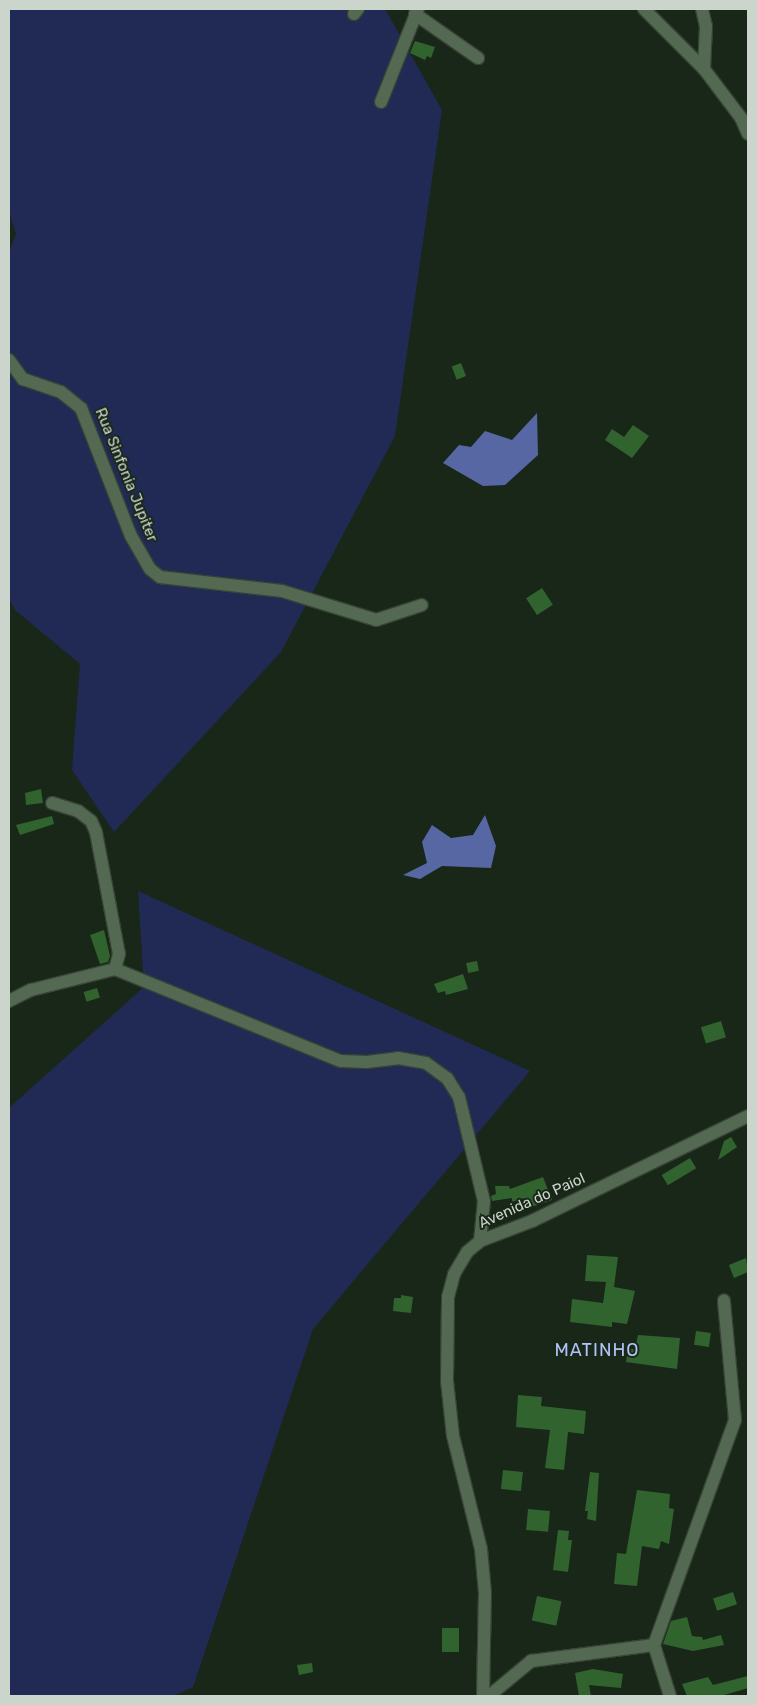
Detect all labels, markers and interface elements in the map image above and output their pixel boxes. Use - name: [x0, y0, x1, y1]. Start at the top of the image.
- street label: Rua Sinfonia Jupiter: [91, 405, 161, 545]
- street label: Avenida do Paiol: [476, 1169, 588, 1233]
- district label: MATINHO: [554, 1339, 640, 1361]

